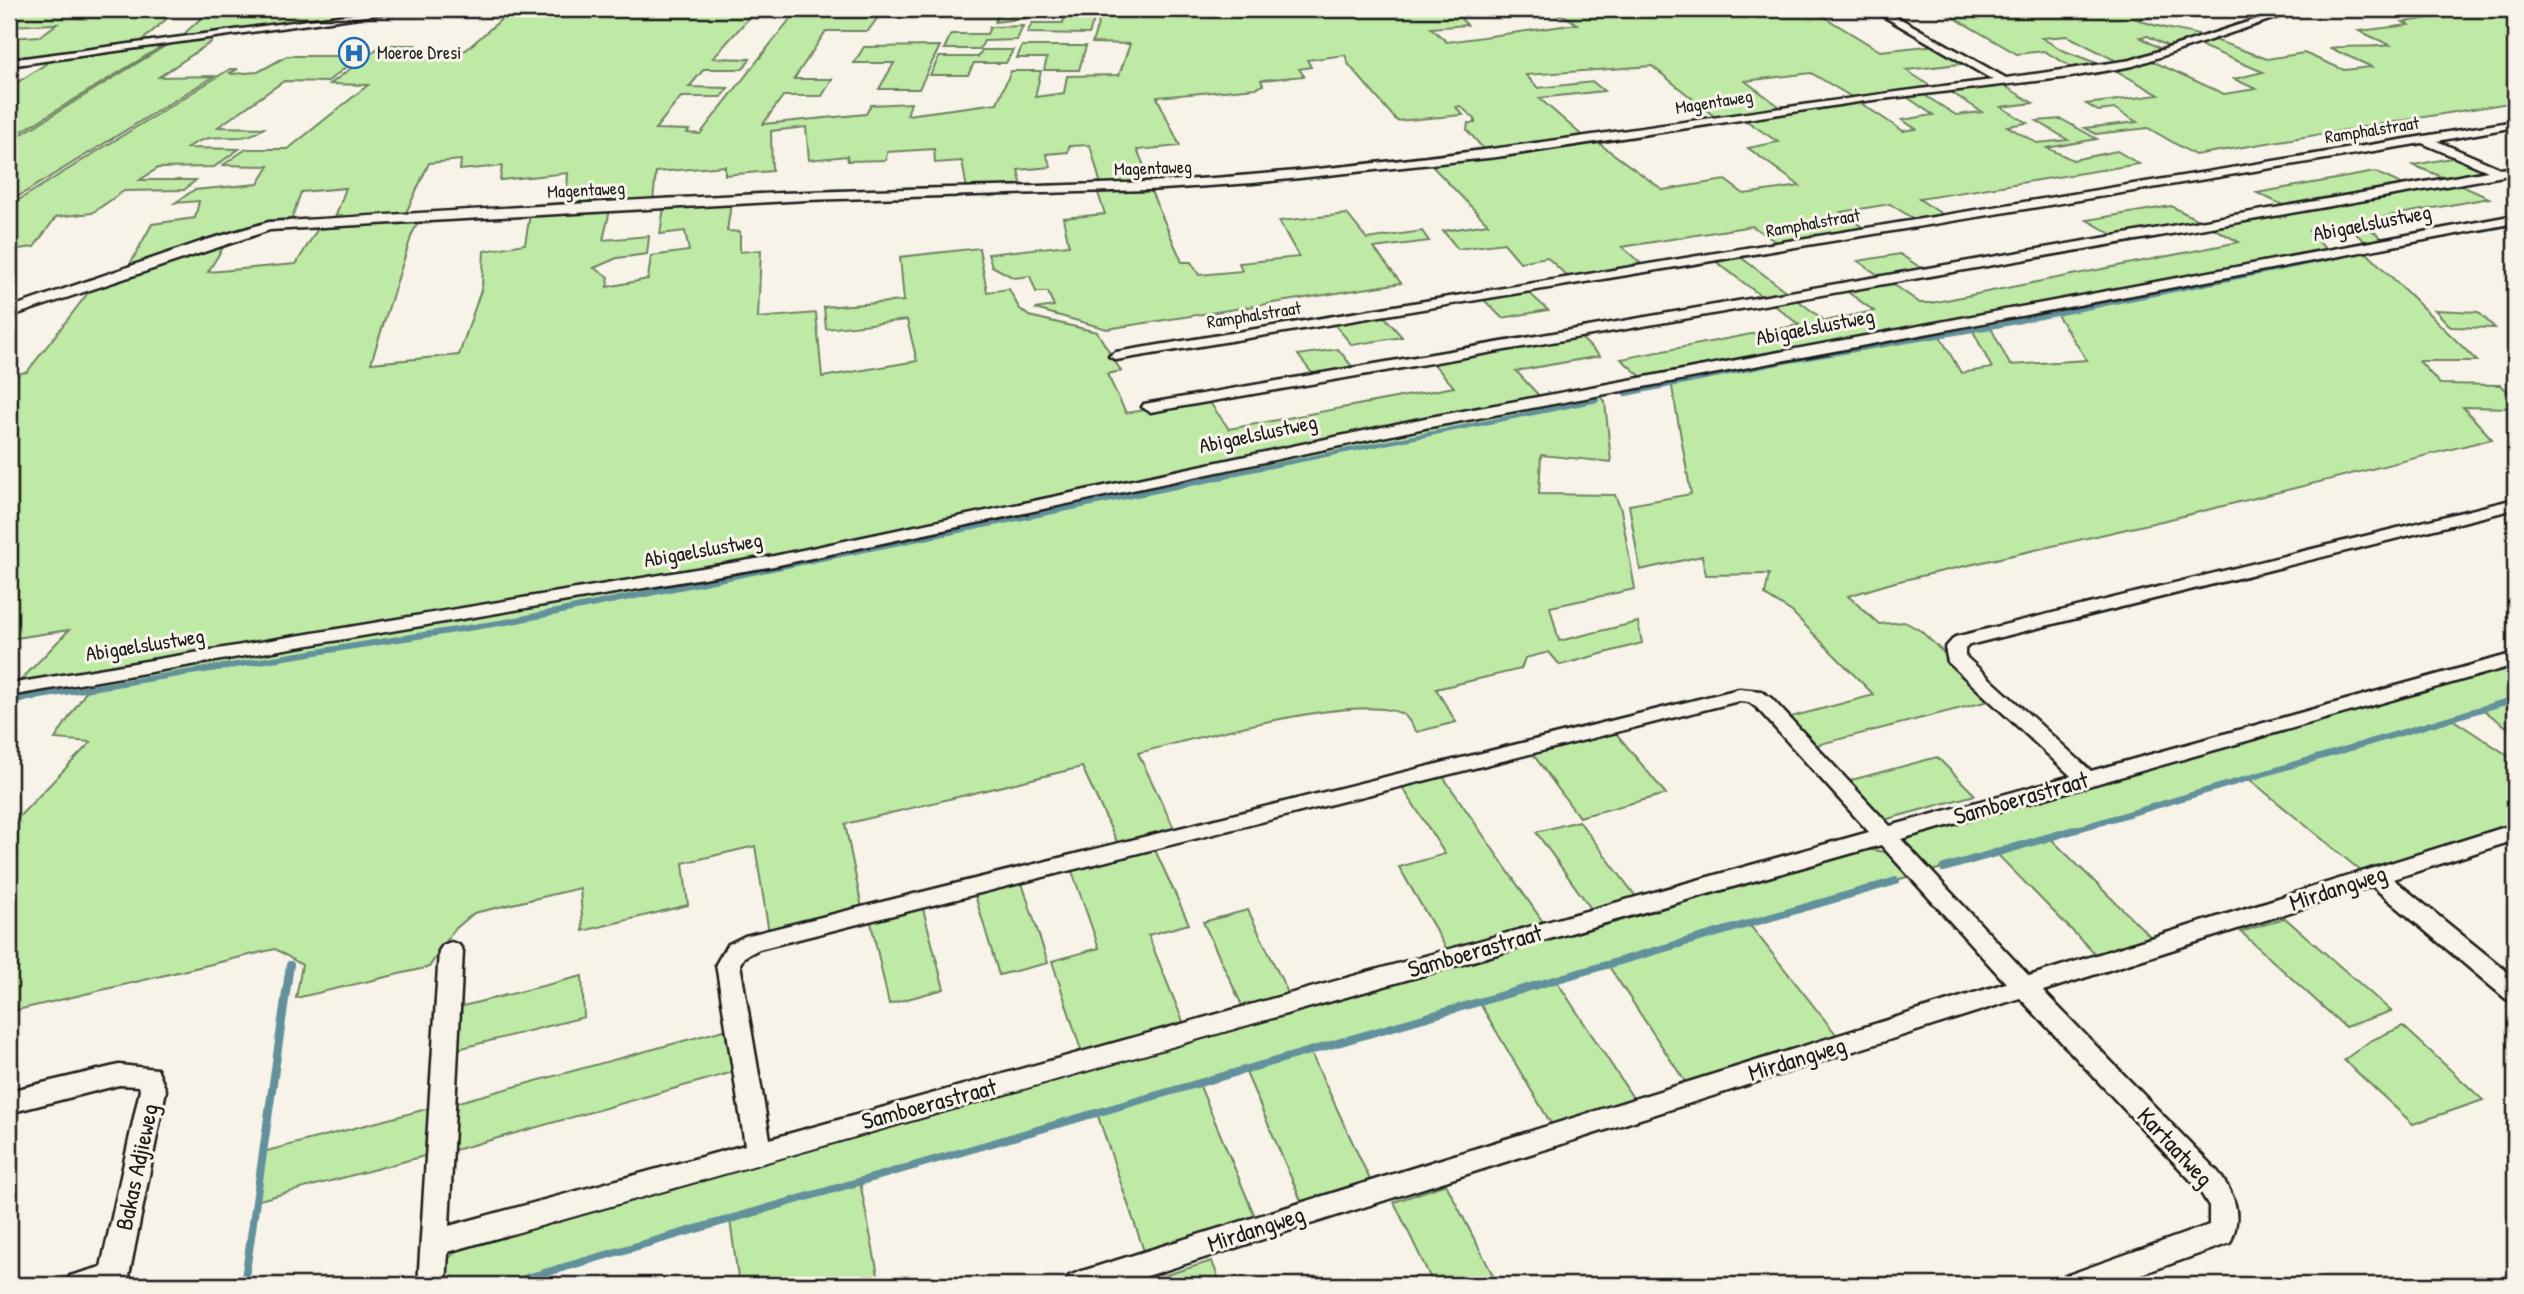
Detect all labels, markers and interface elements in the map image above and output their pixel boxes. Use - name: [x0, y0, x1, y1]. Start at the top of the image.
- hospital icon: Moeroe Dresi: [337, 36, 371, 70]
- place label: Moeroe Dresi: [377, 40, 461, 65]
- street label: Magentaweg: [1674, 83, 1754, 120]
- street label: Ramphalstraat: [2323, 110, 2422, 149]
- street label: Magentaweg: [1114, 154, 1192, 181]
- street label: Magentaweg: [546, 175, 625, 204]
- street label: Abigaelslustweg: [2310, 197, 2434, 248]
- street label: Ramphalstraat: [1764, 202, 1863, 243]
- street label: Ramphalstraat: [1205, 295, 1304, 334]
- street label: Abigaelslustweg: [1753, 301, 1877, 352]
- street label: Abigaelslustweg: [1196, 407, 1320, 460]
- street label: Abigaelslustweg: [641, 525, 764, 574]
- street label: Abigaelslustweg: [83, 621, 206, 668]
- street label: Samboerastraat: [1950, 762, 2092, 831]
- street label: Mirdangweg: [2285, 856, 2390, 918]
- street label: Samboerastraat: [1404, 915, 1546, 984]
- street label: Mirdangweg: [1744, 1028, 1849, 1088]
- street label: Samboerastraat: [858, 1069, 1000, 1136]
- street label: Kartaatweg: [2131, 1100, 2221, 1193]
- street label: Bakas Adjieweg: [107, 1101, 165, 1233]
- street label: Mirdangweg: [1203, 1197, 1308, 1259]

